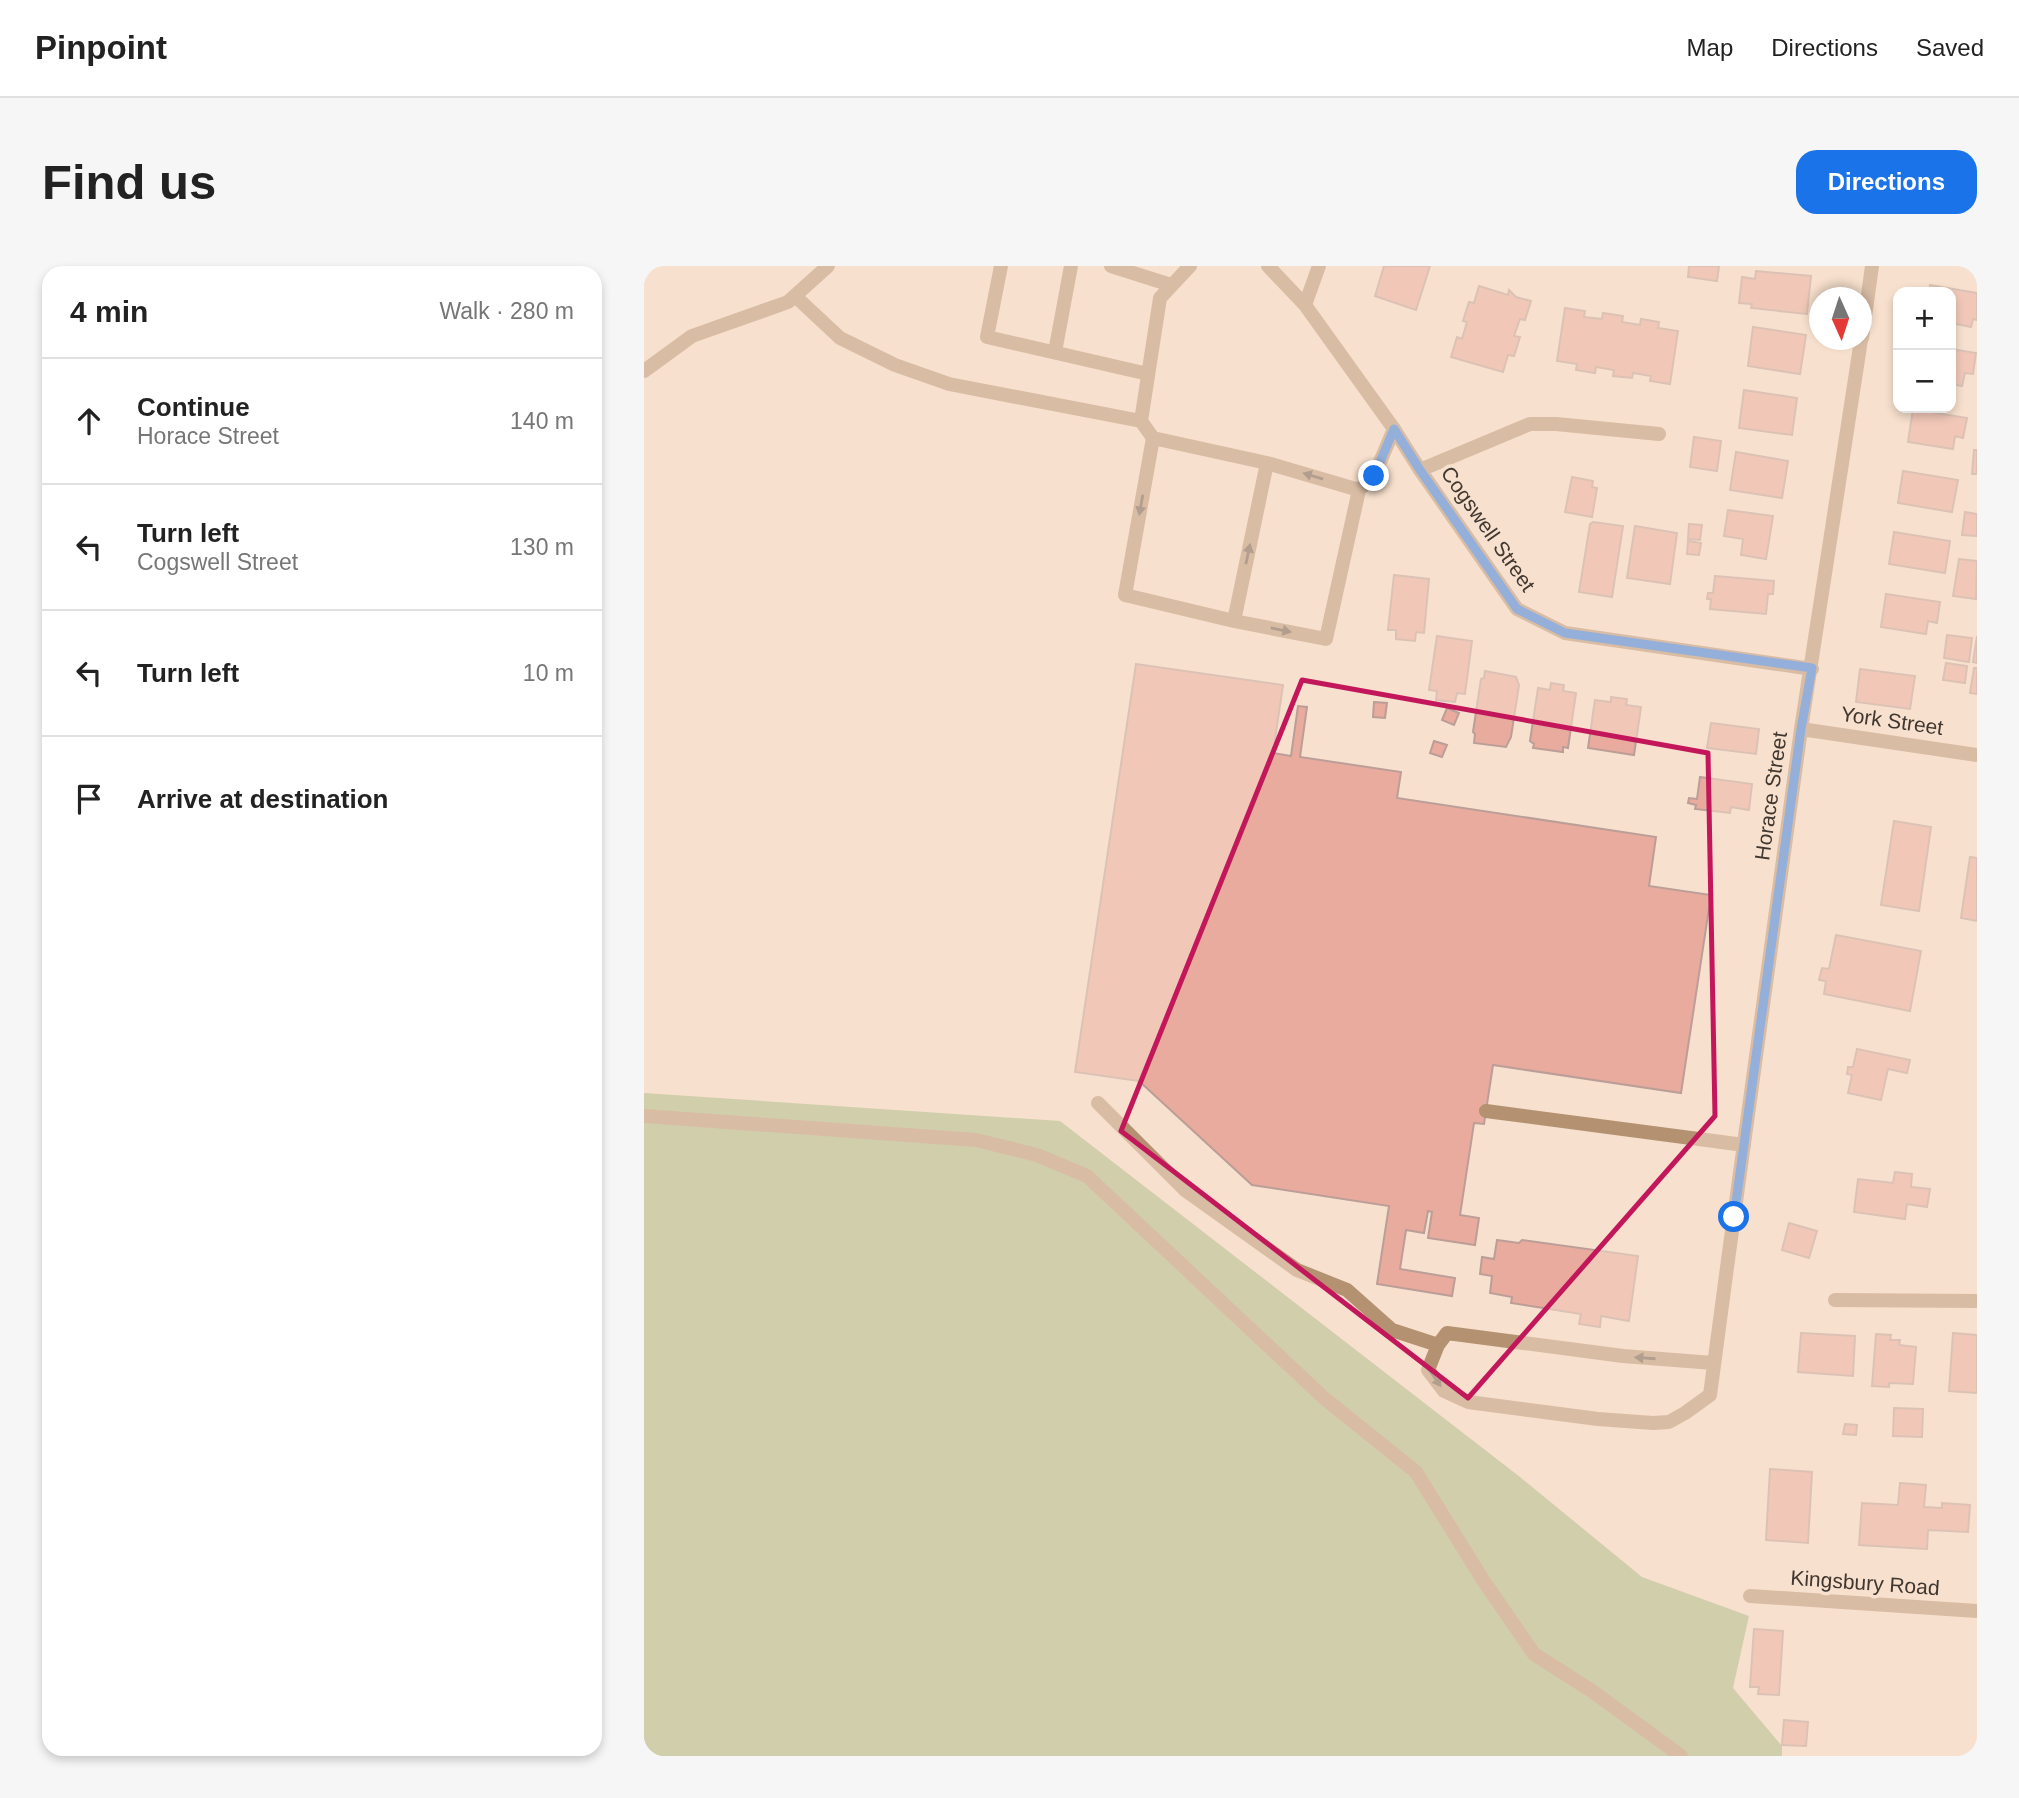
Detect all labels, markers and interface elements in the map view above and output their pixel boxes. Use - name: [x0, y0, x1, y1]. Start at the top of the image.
- text: Pinpoint: [35, 29, 167, 66]
- text: Map: [1687, 34, 1733, 61]
- text: Directions: [1771, 34, 1878, 61]
- text: Saved: [1916, 34, 1984, 61]
- button: Directions: [1796, 150, 1977, 214]
- text: Find us: [42, 155, 216, 209]
- north arrow: [1809, 287, 1872, 350]
- map controls: [1893, 287, 1956, 413]
- button: +: [1893, 287, 1956, 350]
- text: 4 min: [70, 295, 148, 328]
- text: Walk · 280 m: [439, 298, 574, 324]
- button: −: [1893, 350, 1956, 413]
- text: Continue: [137, 392, 250, 422]
- icon: ahead: [70, 402, 108, 440]
- text: 140 m: [510, 408, 574, 434]
- text: Horace Street: [137, 423, 279, 449]
- route end: [1358, 460, 1389, 491]
- street label: Cogswell Street: [1437, 462, 1540, 596]
- one-way arrow: [1302, 471, 1323, 481]
- one-way arrow: [1135, 494, 1146, 516]
- text: Turn left: [137, 518, 239, 548]
- icon: left: [70, 528, 108, 566]
- text: 130 m: [510, 534, 574, 560]
- one-way arrow: [1242, 543, 1253, 565]
- text: Cogswell Street: [137, 549, 298, 575]
- one-way arrow: [1270, 625, 1292, 636]
- icon: left: [70, 654, 108, 692]
- text: Turn left: [137, 658, 239, 688]
- text: 10 m: [523, 660, 574, 686]
- street label: York Street: [1839, 702, 1945, 739]
- street label: Horace Street: [1750, 730, 1791, 862]
- icon: arrive: [70, 780, 108, 818]
- text: Arrive at destination: [137, 784, 388, 814]
- route start: [1718, 1201, 1749, 1232]
- one-way arrow: [1634, 1352, 1656, 1363]
- one-way arrow: [1428, 1369, 1442, 1387]
- street label: Kingsbury Road: [1790, 1566, 1940, 1599]

